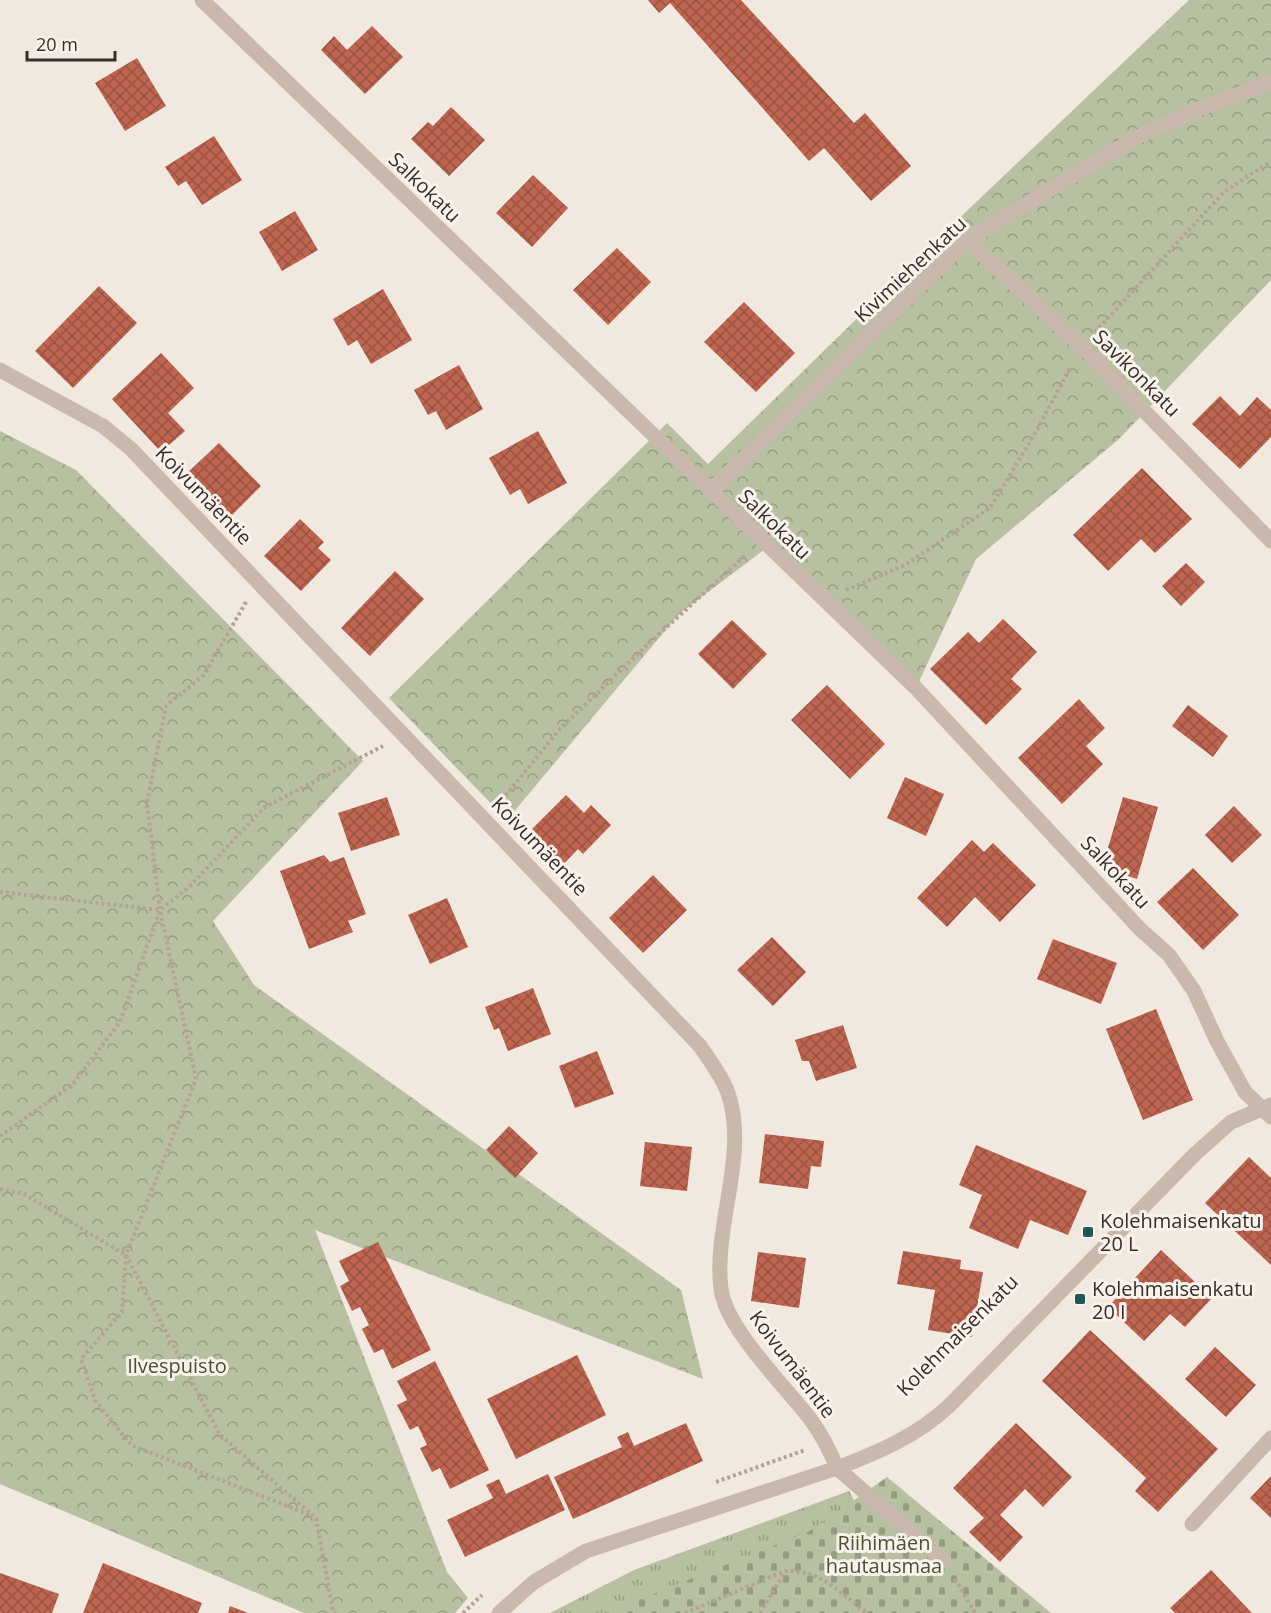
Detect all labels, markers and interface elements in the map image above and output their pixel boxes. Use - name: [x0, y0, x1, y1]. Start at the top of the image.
- scale bar: [27, 24, 116, 62]
- text: 20 m: [36, 32, 78, 56]
- street label: Salkokatu: [383, 146, 467, 228]
- street label: Kivimiehenkatu: [848, 210, 972, 328]
- street label: Savikonkatu: [1088, 324, 1186, 422]
- street label: Koivumäentie: [150, 440, 258, 550]
- street label: Salkokatu: [733, 483, 817, 565]
- street label: Koivumäentie: [486, 791, 594, 901]
- street label: Salkokatu: [1075, 830, 1157, 914]
- place label: Kolehmaisenkatu 20 L: [1100, 1207, 1262, 1257]
- marker: Kolehmaisenkatu 20 L: [1081, 1225, 1095, 1239]
- street label: Kolehmaisenkatu: [890, 1268, 1024, 1402]
- place label: Kolehmaisenkatu 20 I: [1092, 1275, 1254, 1325]
- marker: Kolehmaisenkatu 20 I: [1073, 1292, 1087, 1306]
- street label: Koivumäentie: [744, 1305, 842, 1423]
- park label: Ilvespuisto: [127, 1352, 227, 1379]
- park label: Riihimäen hautausmaa: [826, 1529, 942, 1579]

